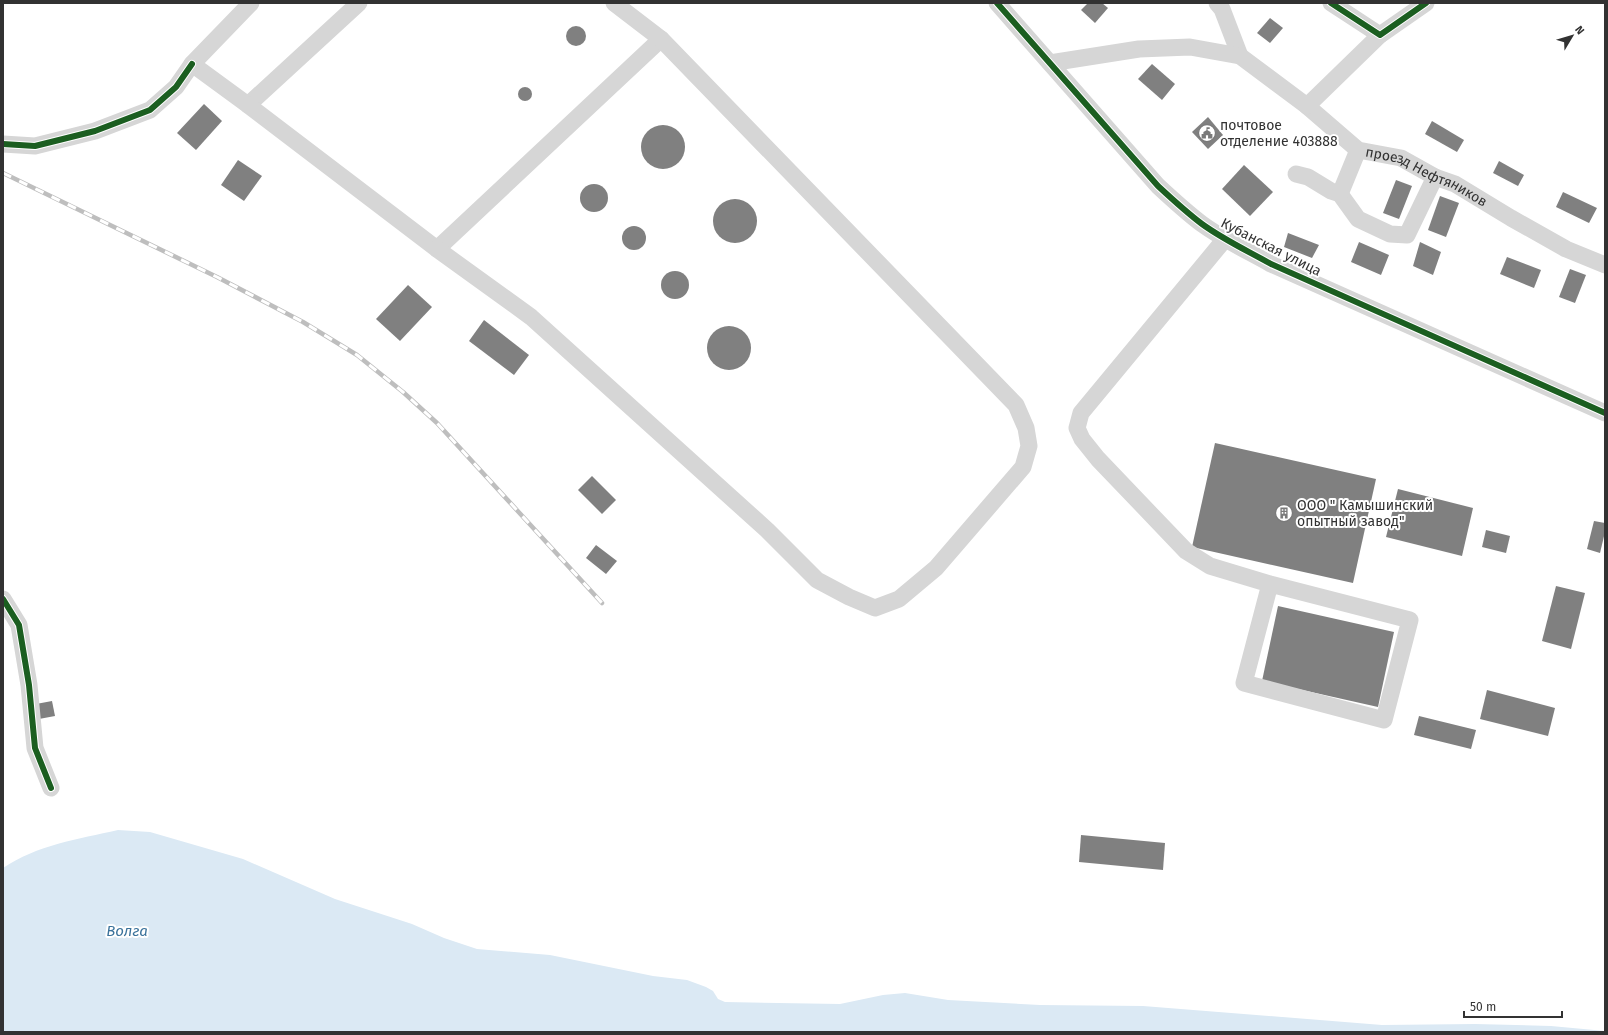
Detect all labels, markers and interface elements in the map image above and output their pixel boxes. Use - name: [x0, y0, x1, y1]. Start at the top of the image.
- north arrow: [1552, 16, 1592, 56]
- text: N: [1572, 23, 1587, 37]
- place label: почтовое отделение 403888: [1220, 117, 1338, 150]
- public building icon: почтовое отделение 403888: [1197, 123, 1217, 143]
- street label: проезд Нефтяников: [1364, 143, 1491, 210]
- street label: Кубанская улица: [1218, 214, 1324, 280]
- place label: ООО " Камышинский опытный завод": [1297, 497, 1433, 530]
- building icon: ООО " Камышинский опытный завод": [1274, 503, 1294, 523]
- water label: Волга: [106, 922, 148, 940]
- scale bar: [1464, 993, 1562, 1019]
- text: 50 m: [1470, 1000, 1496, 1014]

